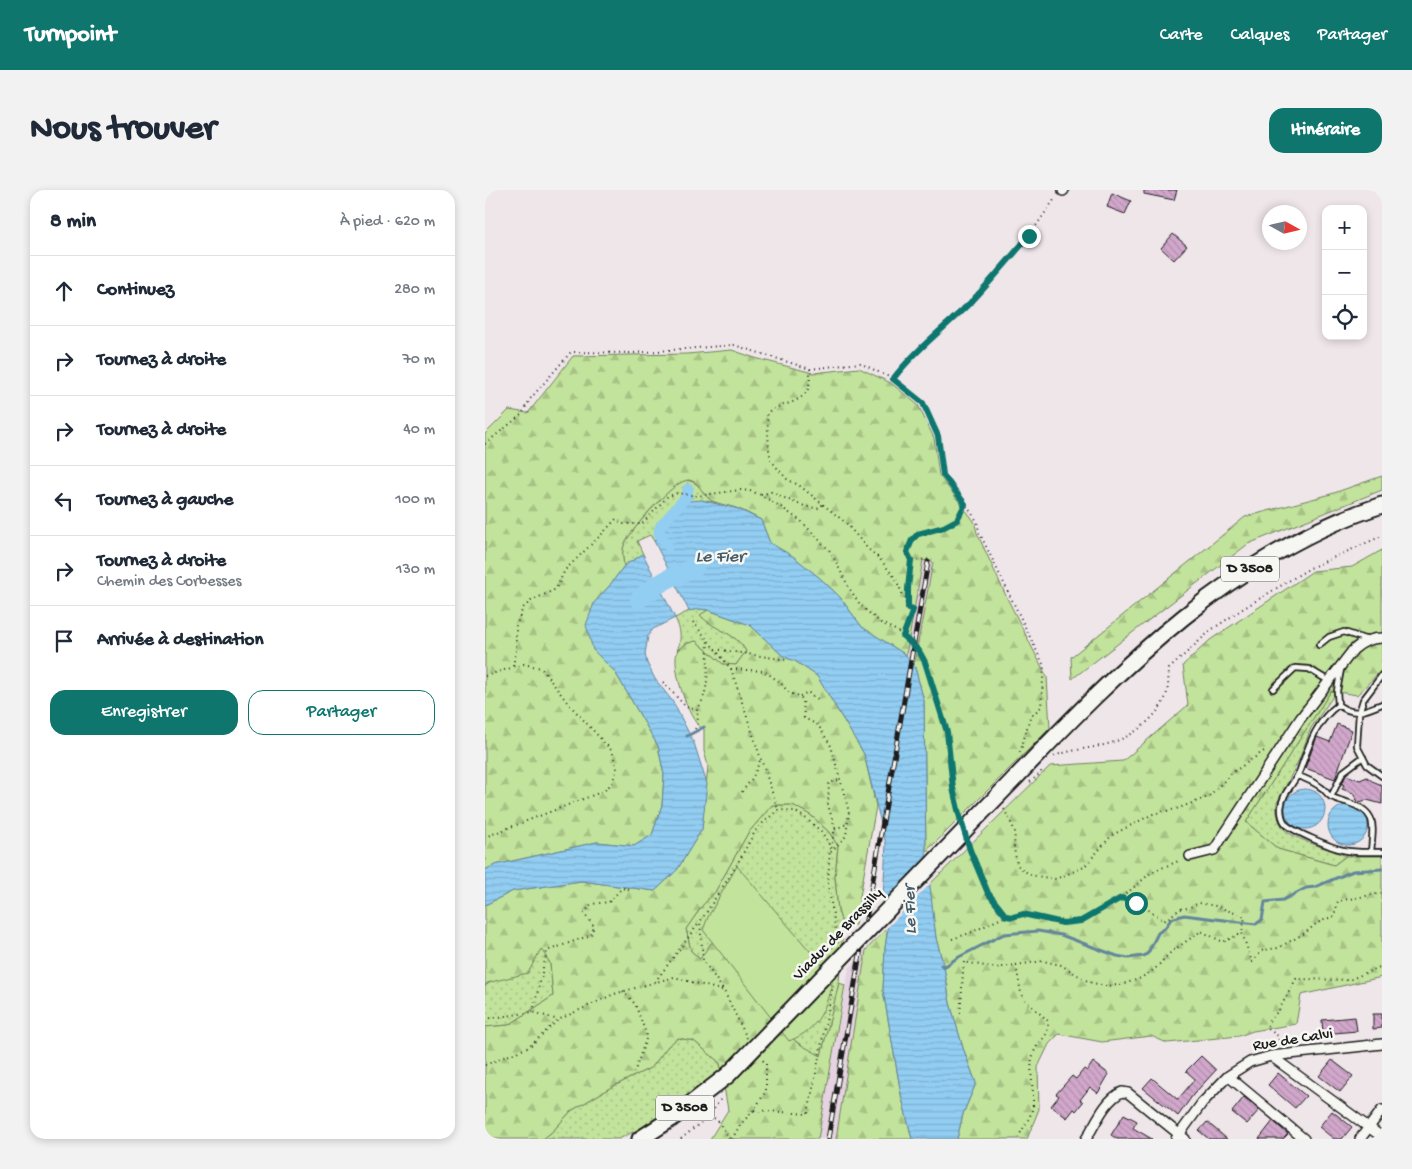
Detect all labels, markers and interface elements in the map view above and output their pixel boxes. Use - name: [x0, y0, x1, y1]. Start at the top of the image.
- text: Turnpoint: [25, 21, 116, 50]
- text: Carte: [1160, 25, 1203, 46]
- text: Calques: [1231, 25, 1289, 46]
- text: Partager: [1317, 25, 1387, 46]
- button: Itinéraire: [1269, 108, 1382, 153]
- text: Nous trouver: [30, 110, 216, 151]
- north arrow: [1262, 205, 1307, 250]
- map controls: [1322, 205, 1367, 340]
- button: +: [1322, 205, 1367, 250]
- text: 8 min: [50, 210, 96, 235]
- text: À pied · 620 m: [340, 213, 435, 232]
- route end: [1018, 225, 1041, 248]
- button: −: [1322, 250, 1367, 295]
- icon: ahead: [50, 277, 78, 305]
- text: Continuez: [97, 279, 174, 302]
- text: 280 m: [394, 281, 435, 300]
- button: locate: [1322, 295, 1367, 340]
- icon: right: [50, 347, 78, 375]
- text: Tournez à droite: [97, 349, 226, 372]
- text: 70 m: [402, 351, 435, 370]
- icon: right: [50, 417, 78, 445]
- text: Tournez à droite: [97, 419, 226, 442]
- text: 40 m: [403, 421, 435, 440]
- icon: left: [50, 487, 78, 515]
- text: Tournez à gauche: [97, 489, 233, 512]
- text: 100 m: [395, 491, 435, 510]
- water label: Le Fier: [696, 547, 748, 568]
- text: Tournez à droite: [97, 550, 226, 573]
- road number: D 3508: [1221, 556, 1279, 582]
- icon: right: [50, 557, 78, 585]
- text: 130 m: [396, 561, 435, 580]
- text: Chemin des Corbesses: [97, 573, 241, 592]
- icon: arrive: [50, 627, 78, 655]
- text: Arrivée à destination: [97, 629, 263, 652]
- button: Enregistrer: [50, 690, 238, 735]
- button: Partager: [248, 690, 435, 735]
- water label: Le Fier: [900, 882, 922, 935]
- street label: Viaduc de Brassilly: [789, 885, 888, 986]
- route start: [1125, 892, 1148, 915]
- street label: Rue de Calvi: [1252, 1025, 1334, 1057]
- road number: D 3508: [656, 1096, 714, 1120]

